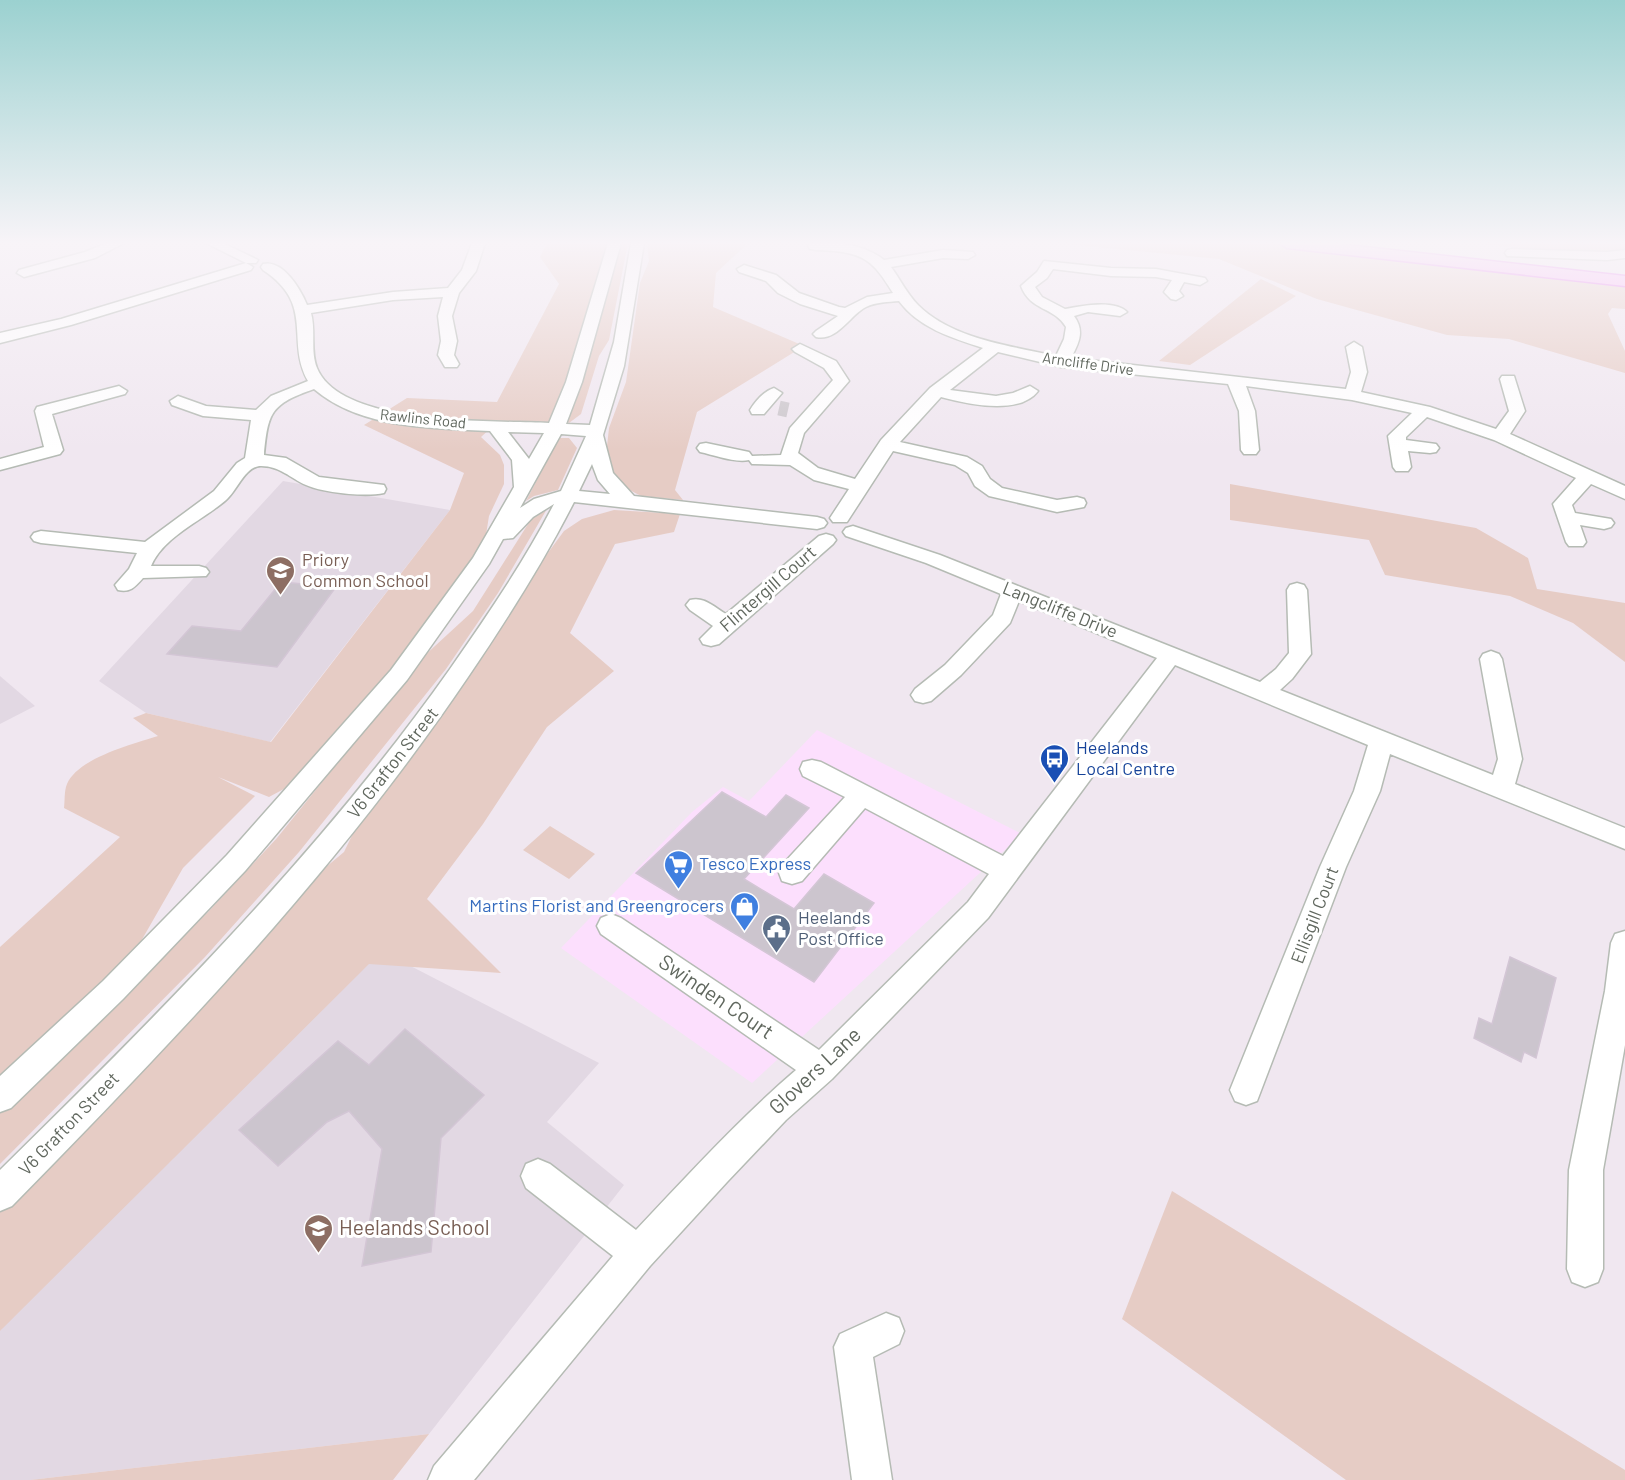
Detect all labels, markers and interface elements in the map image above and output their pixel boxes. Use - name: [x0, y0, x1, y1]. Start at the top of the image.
- street label: Arncliffe Drive: [1041, 348, 1135, 378]
- street label: Rawlins Road: [379, 405, 467, 431]
- street label: Flintergill Court: [715, 540, 820, 636]
- place label: Priory Common School: [302, 548, 429, 591]
- school or university icon: Priory Common School: [265, 554, 297, 596]
- street label: Langcliffe Drive: [1000, 576, 1121, 642]
- street label: V6 Grafton Street: [342, 702, 442, 822]
- place label: Heelands Local Centre: [1076, 736, 1175, 779]
- bus stop icon: Heelands Local Centre: [1039, 742, 1071, 784]
- supermarket icon: Tesco Express: [662, 848, 694, 890]
- place label: Tesco Express: [699, 852, 811, 874]
- street label: Ellisgill Court: [1285, 863, 1343, 966]
- shop icon: Martins Florist and Greengrocers: [729, 890, 761, 932]
- place label: Martins Florist and Greengrocers: [469, 894, 724, 916]
- place label: Heelands Post Office: [798, 906, 884, 949]
- public building icon: Heelands Post Office: [761, 912, 793, 954]
- street label: Swinden Court: [655, 948, 779, 1043]
- street label: Glovers Lane: [763, 1021, 865, 1119]
- street label: V6 Grafton Street: [13, 1067, 123, 1180]
- school or university icon: Heelands School: [302, 1212, 334, 1254]
- place label: Heelands School: [339, 1214, 490, 1239]

